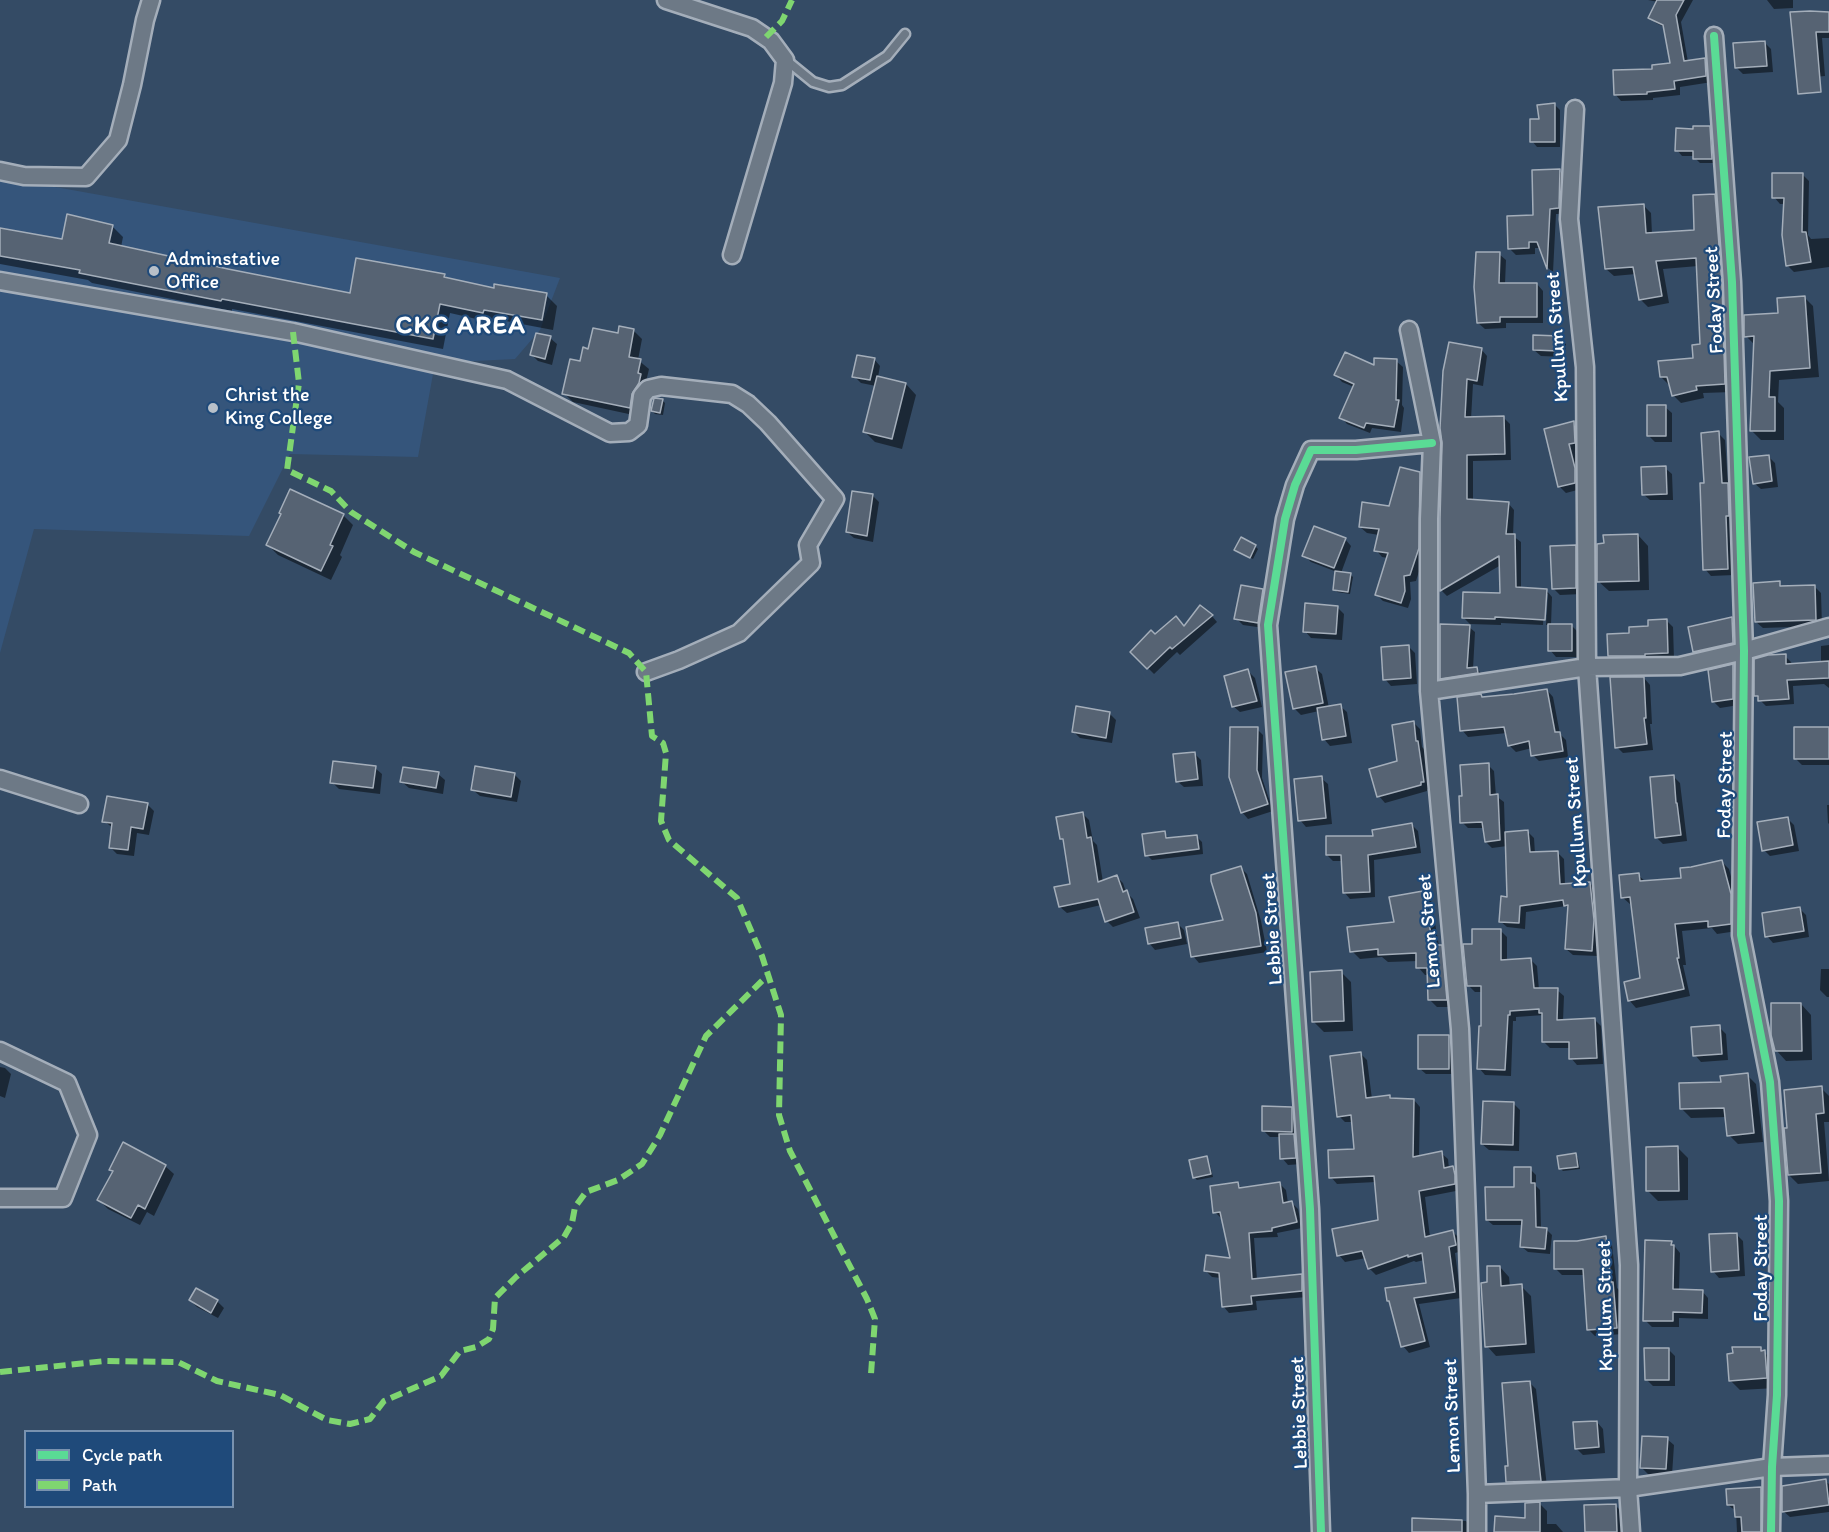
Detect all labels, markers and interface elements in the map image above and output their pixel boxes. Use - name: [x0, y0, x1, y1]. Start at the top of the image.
- street label: Foday Street: [1700, 246, 1730, 354]
- place label: Adminstative Office: [166, 248, 280, 295]
- marker: Adminstative Office: [147, 264, 161, 278]
- street label: Kpullum Street: [1541, 271, 1575, 403]
- district label: CKC AREA: [395, 310, 527, 342]
- place label: Christ the King College: [225, 384, 333, 431]
- marker: Christ the King College: [206, 401, 220, 415]
- street label: Foday Street: [1713, 731, 1739, 839]
- street label: Kpullum Street: [1560, 756, 1594, 888]
- street label: Lebbie Street: [1257, 872, 1289, 986]
- street label: Lemon Street: [1413, 873, 1447, 989]
- street label: Foday Street: [1750, 1214, 1774, 1322]
- street label: Kpullum Street: [1593, 1240, 1619, 1372]
- street label: Lebbie Street: [1286, 1356, 1314, 1470]
- street label: Lemon Street: [1439, 1358, 1467, 1474]
- legend: [24, 1430, 234, 1508]
- text: Cycle path: [82, 1444, 162, 1466]
- text: Path: [82, 1474, 117, 1496]

